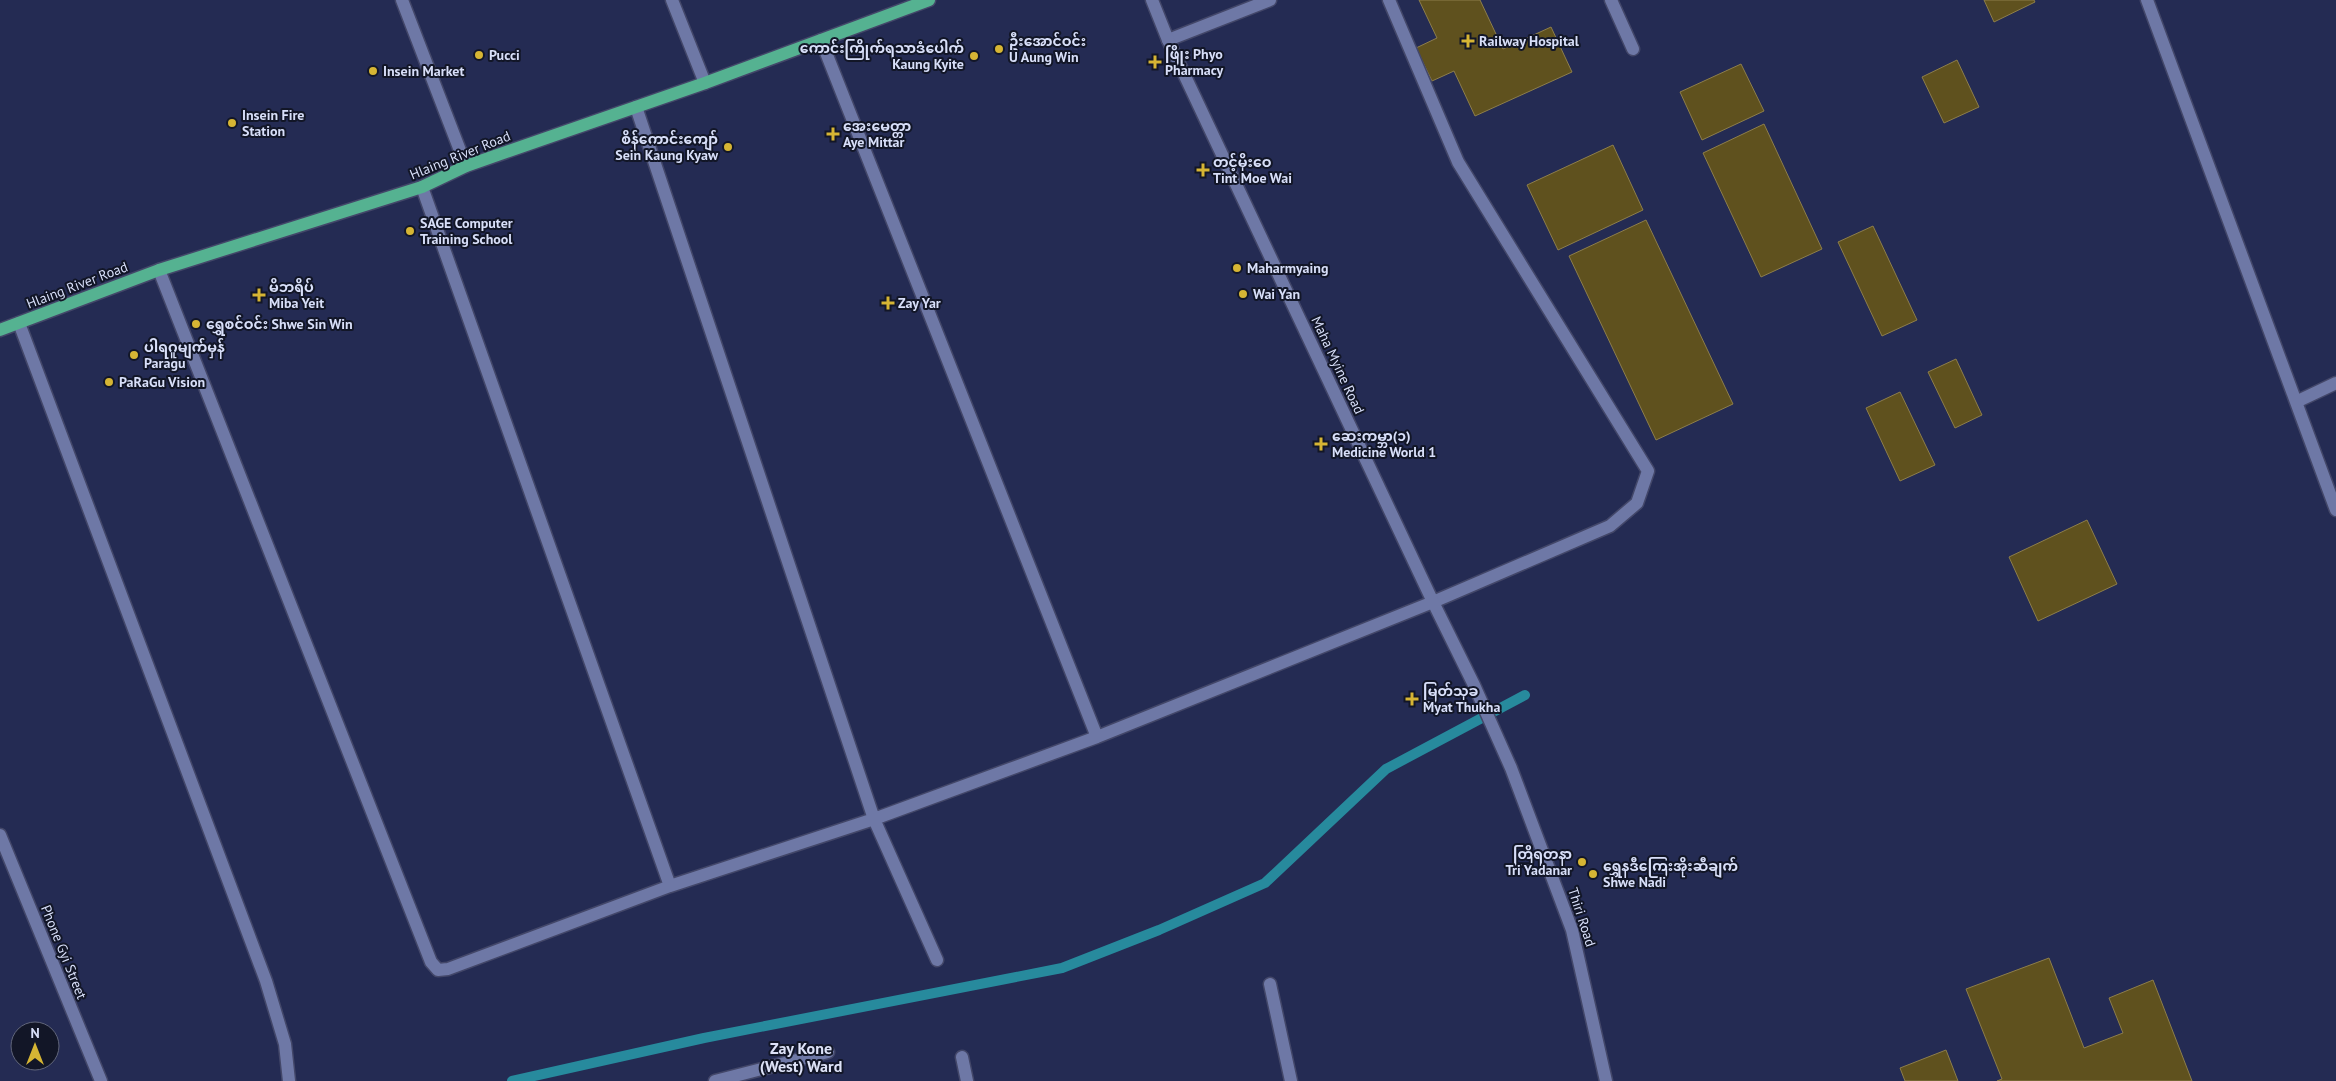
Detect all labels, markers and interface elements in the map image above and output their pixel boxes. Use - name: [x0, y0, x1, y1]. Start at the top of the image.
- place label: ဦးအောင်ဝင်း U Aung Win: [1009, 31, 1086, 66]
- place label: Railway Hospital: [1479, 32, 1580, 50]
- marker: Railway Hospital: [1461, 34, 1475, 48]
- place label: ကောင်းကြိုက်ရသာဒံပေါက် Kaung Kyite: [800, 38, 964, 73]
- marker: ဦးအောင်ဝင်း U Aung Win: [993, 43, 1005, 55]
- place label: ဖြိုး Phyo Pharmacy: [1165, 44, 1224, 79]
- place label: Pucci: [489, 46, 520, 64]
- marker: Pucci: [473, 49, 485, 61]
- marker: ကောင်းကြိုက်ရသာဒံပေါက် Kaung Kyite: [968, 50, 980, 62]
- marker: ဖြိုး Phyo Pharmacy: [1149, 56, 1161, 68]
- place label: Insein Market: [383, 62, 464, 80]
- marker: Insein Market: [367, 65, 379, 77]
- place label: Insein Fire Station: [242, 106, 304, 140]
- marker: Insein Fire Station: [226, 117, 238, 129]
- place label: အေးမေတ္တာ Aye Mittar: [843, 117, 912, 151]
- street label: Hlaing River Road: [407, 127, 513, 183]
- marker: အေးမေတ္တာ Aye Mittar: [827, 128, 839, 140]
- place label: စိန်ကောင်းကျော် Sein Kaung Kyaw: [615, 129, 719, 164]
- marker: စိန်ကောင်းကျော် Sein Kaung Kyaw: [722, 141, 734, 153]
- place label: တင့်မိုးဝေ Tint Moe Wai: [1213, 152, 1292, 187]
- marker: တင့်မိုးဝေ Tint Moe Wai: [1197, 164, 1209, 176]
- place label: SAGE Computer Training School: [420, 214, 513, 248]
- marker: SAGE Computer Training School: [404, 225, 416, 237]
- street label: Hlaing River Road: [24, 257, 130, 313]
- place label: Maharmyaing: [1247, 259, 1328, 277]
- marker: Maharmyaing: [1231, 262, 1243, 274]
- place label: မိဘရိပ် Miba Yeit: [269, 277, 324, 312]
- place label: Wai Yan: [1253, 285, 1300, 303]
- marker: Wai Yan: [1237, 288, 1249, 300]
- marker: မိဘရိပ် Miba Yeit: [253, 289, 265, 301]
- place label: Zay Yar: [898, 294, 941, 312]
- marker: Zay Yar: [882, 297, 894, 309]
- street label: Maha Myine Road: [1307, 313, 1369, 417]
- place label: ရွှေစင်ဝင်း Shwe Sin Win: [206, 314, 353, 336]
- marker: ရွှေစင်ဝင်း Shwe Sin Win: [190, 318, 202, 330]
- place label: ပါရဂူမျက်မှန် Paragu: [144, 337, 225, 372]
- marker: ပါရဂူမျက်မှန် Paragu: [128, 349, 140, 361]
- place label: PaRaGu Vision: [119, 373, 205, 391]
- marker: PaRaGu Vision: [103, 376, 115, 388]
- place label: ဆေးကမ္ဘာ(၁) Medicine World 1: [1332, 427, 1436, 461]
- marker: ဆေးကမ္ဘာ(၁) Medicine World 1: [1314, 437, 1328, 451]
- place label: မြတ်သုခ Myat Thukha: [1423, 681, 1500, 716]
- marker: မြတ်သုခ Myat Thukha: [1405, 692, 1419, 706]
- place label: တြိရတနာ Tri Yadanar: [1506, 844, 1572, 879]
- marker: တြိရတနာ Tri Yadanar: [1576, 856, 1588, 868]
- place label: ရွှေနဒီကြေးအိုးဆီချက် Shwe Nadi: [1603, 856, 1738, 891]
- marker: ရွှေနဒီကြေးအိုးဆီချက် Shwe Nadi: [1587, 868, 1599, 880]
- street label: Thiri Road: [1564, 885, 1600, 949]
- street label: Phone Gyi Street: [37, 902, 91, 1002]
- north arrow: [10, 1021, 60, 1071]
- text: N: [30, 1024, 40, 1042]
- district label: Zay Kone (West) Ward: [760, 1038, 842, 1076]

